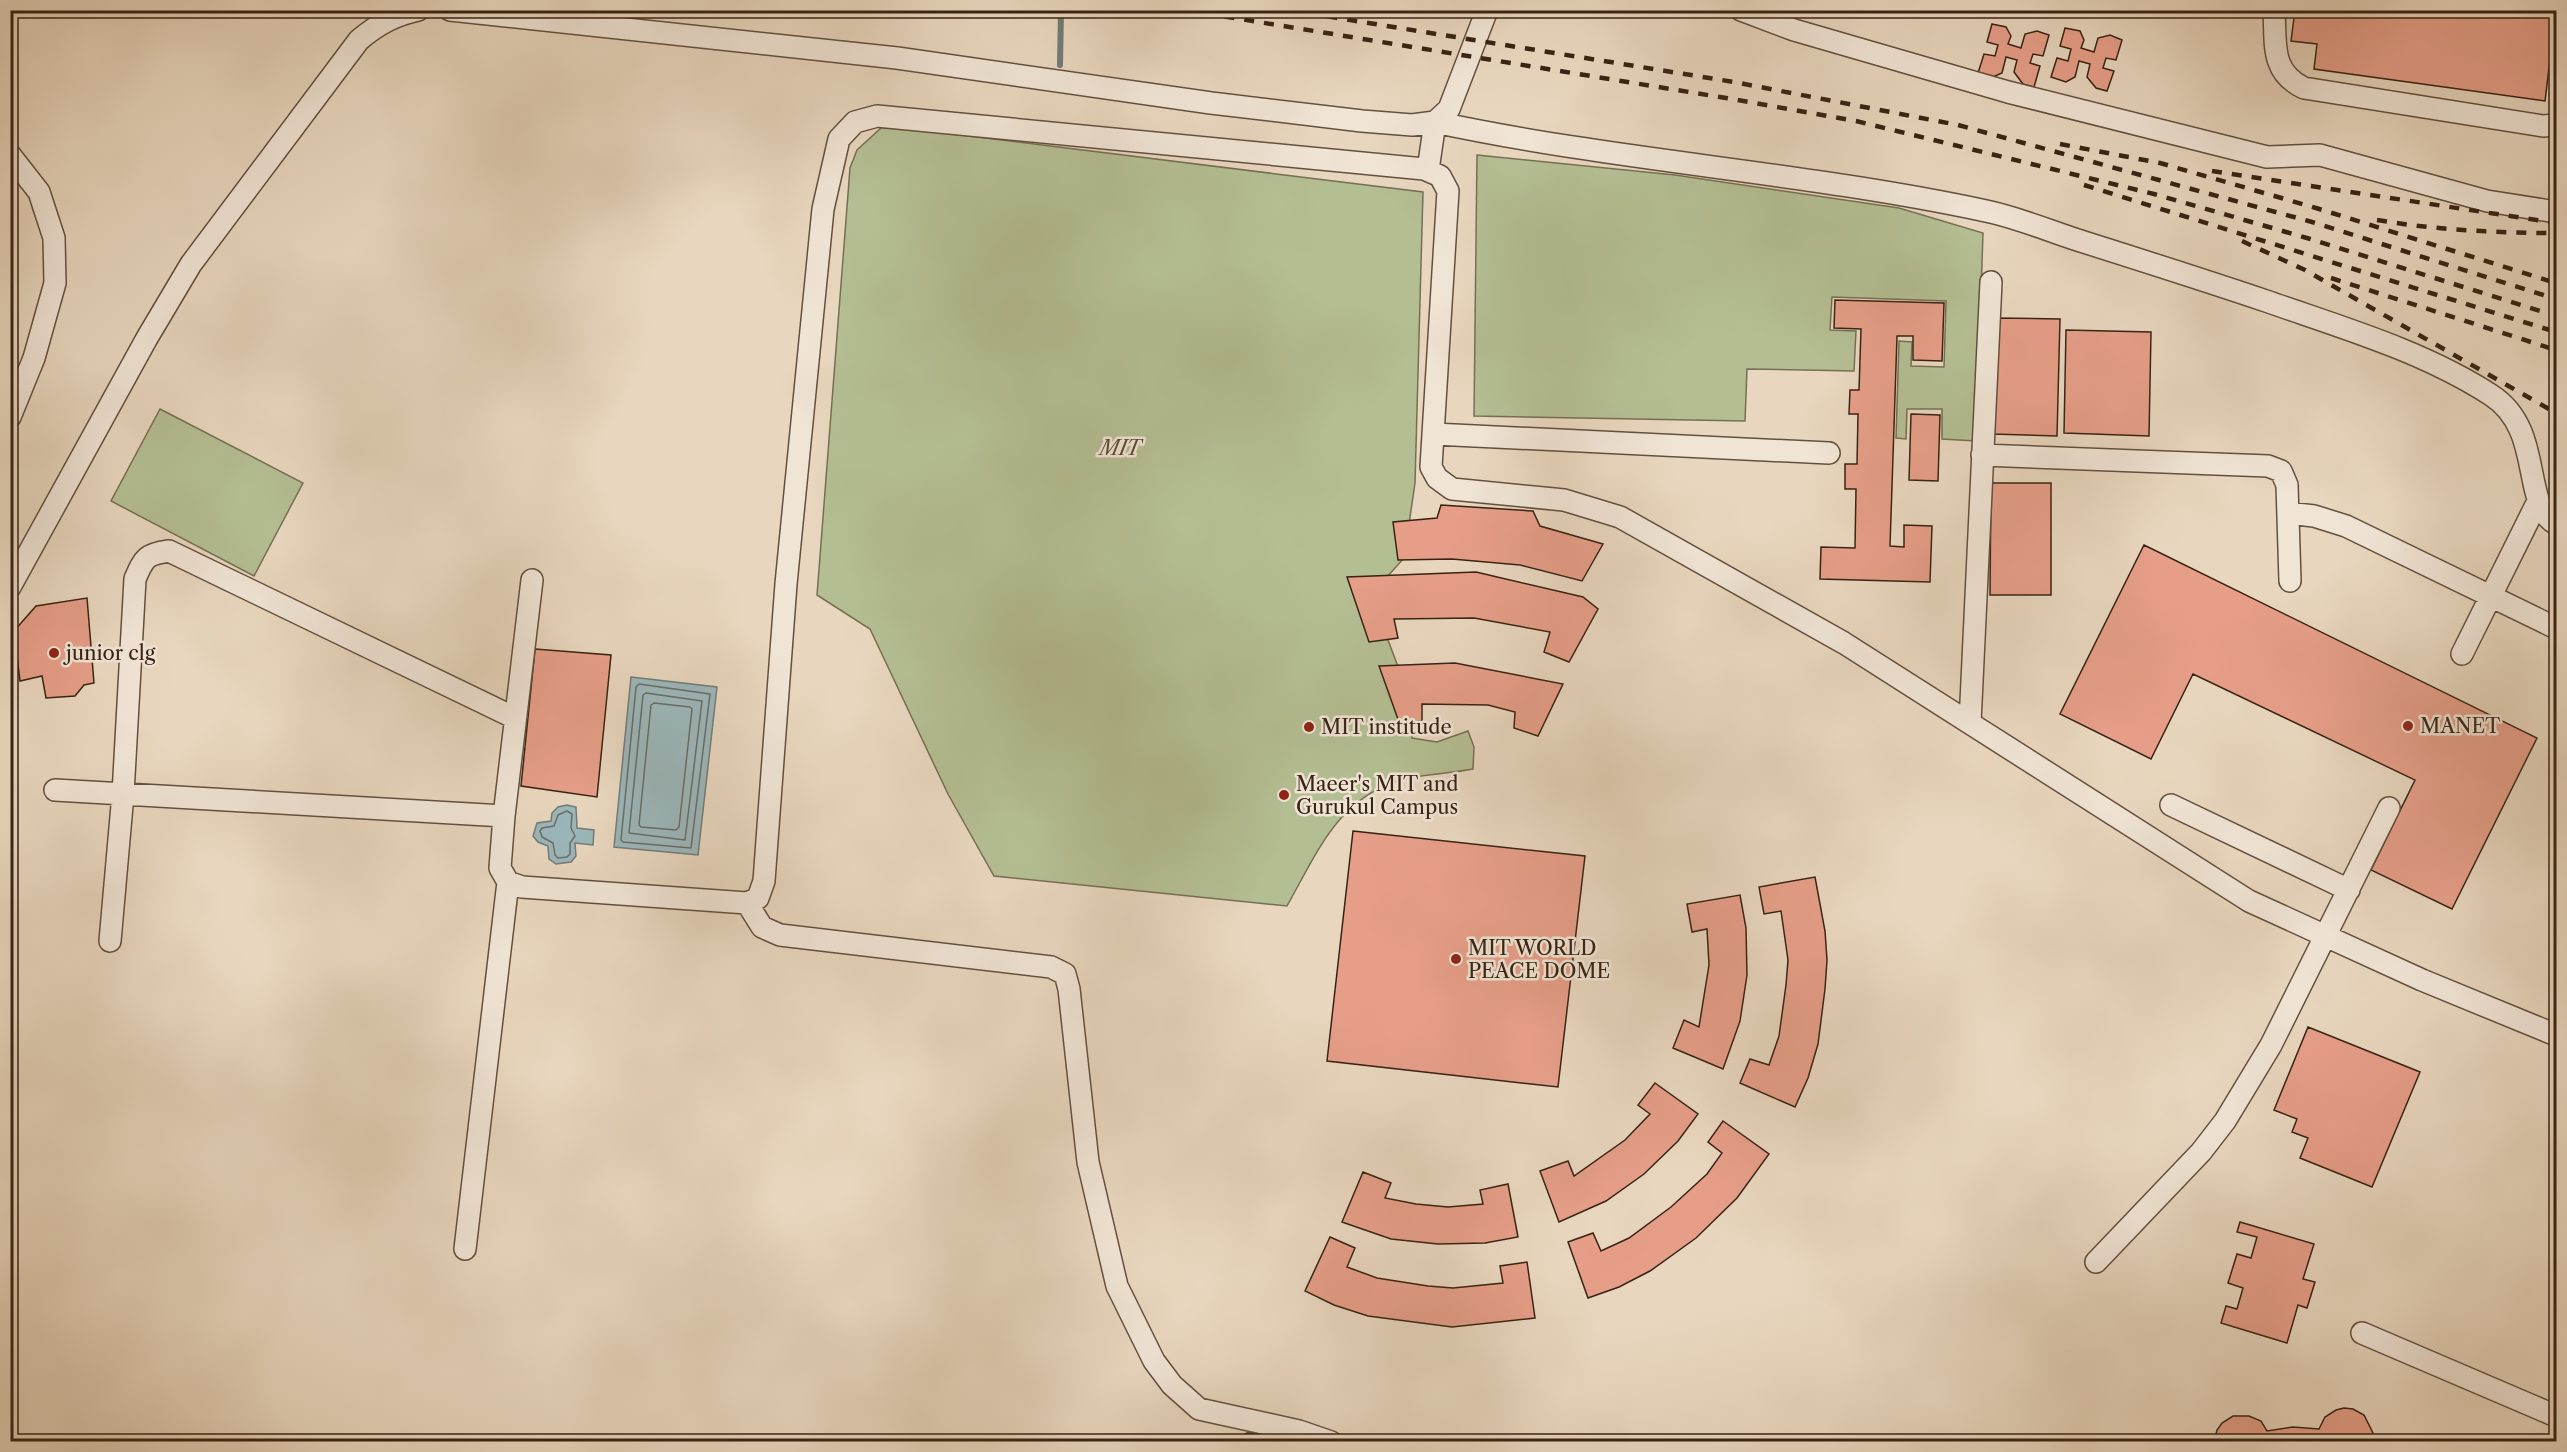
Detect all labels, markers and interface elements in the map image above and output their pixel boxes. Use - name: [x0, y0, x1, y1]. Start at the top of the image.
- park label: MIT: [1098, 436, 1144, 460]
- place label: junior clg: [63, 641, 156, 665]
- marker: junior clg: [47, 646, 61, 660]
- place label: MANET: [2420, 714, 2500, 738]
- place label: MIT institude: [1321, 715, 1452, 739]
- marker: MANET: [2401, 719, 2415, 733]
- marker: MIT institude: [1302, 720, 1316, 734]
- place label: Maeer's MIT and Gurukul Campus: [1296, 772, 1458, 819]
- marker: Maeer's MIT and Gurukul Campus: [1277, 788, 1291, 802]
- place label: MIT WORLD PEACE DOME: [1468, 936, 1610, 983]
- marker: MIT WORLD PEACE DOME: [1449, 952, 1463, 966]

